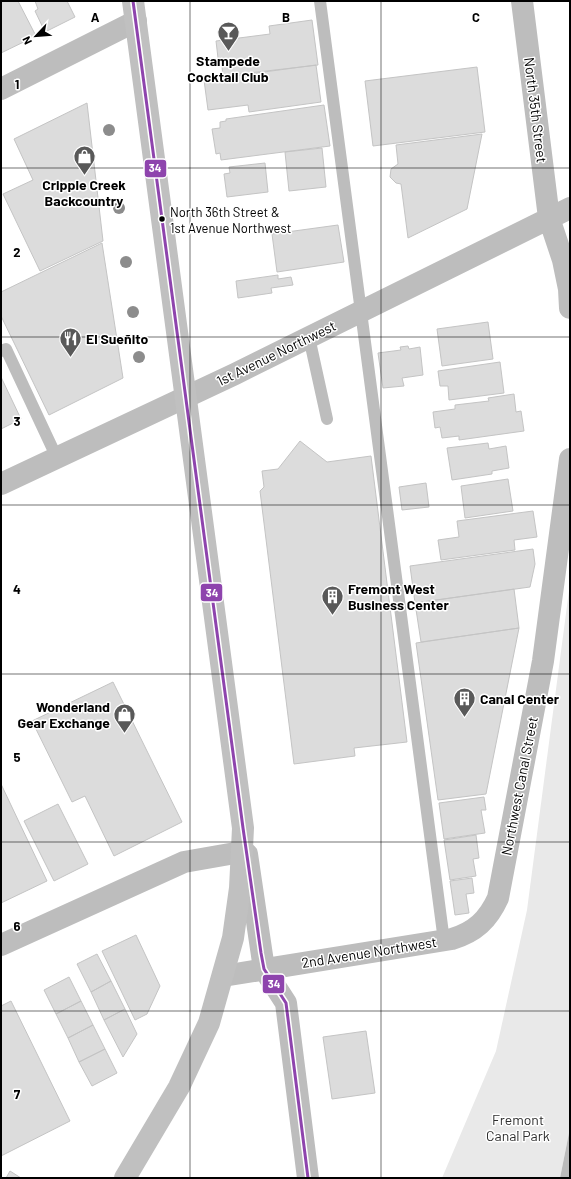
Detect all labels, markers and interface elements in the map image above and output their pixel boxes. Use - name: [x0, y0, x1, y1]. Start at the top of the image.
- text: A: [91, 9, 100, 25]
- text: B: [282, 9, 290, 25]
- text: C: [472, 9, 480, 25]
- north arrow: [16, 16, 56, 56]
- bar icon: Stampede Cocktail Club: [215, 19, 241, 52]
- text: N: [19, 34, 34, 47]
- place label: Stampede Cocktail Club: [187, 52, 269, 85]
- street label: North 35th Street: [521, 56, 551, 164]
- text: 1: [15, 76, 19, 92]
- shop icon: Cripple Creek Backcountry: [71, 143, 97, 176]
- line badge: 34: [144, 159, 167, 178]
- text: 34: [149, 161, 162, 174]
- place label: Cripple Creek Backcountry: [42, 176, 126, 209]
- place label: North 36th Street & 1st Avenue Northwest: [170, 204, 291, 236]
- marker: North 36th Street & 1st Avenue Northwest: [157, 214, 167, 224]
- text: 2: [13, 244, 21, 260]
- street label: 1st Avenue Northwest: [214, 317, 338, 389]
- restaurant icon: El Sueñito: [58, 325, 84, 358]
- place label: El Sueñito: [86, 330, 148, 347]
- text: 3: [13, 413, 21, 429]
- place label: Fremont West Business Center: [348, 580, 449, 613]
- text: 4: [13, 581, 21, 597]
- line badge: 34: [200, 583, 223, 602]
- building icon: Fremont West Business Center: [320, 583, 346, 616]
- text: 34: [206, 586, 219, 599]
- building icon: Canal Center: [451, 685, 477, 718]
- place label: Canal Center: [480, 690, 560, 707]
- place label: Wonderland Gear Exchange: [17, 698, 110, 731]
- shop icon: Wonderland Gear Exchange: [112, 701, 138, 734]
- street label: Northwest Canal Street: [497, 715, 541, 857]
- text: 5: [13, 749, 21, 765]
- text: 6: [14, 918, 21, 934]
- street label: 2nd Avenue Northwest: [300, 933, 438, 971]
- line badge: 34: [262, 974, 285, 994]
- text: 34: [268, 977, 281, 990]
- text: 7: [14, 1086, 21, 1102]
- park label: Fremont Canal Park: [486, 1111, 550, 1144]

